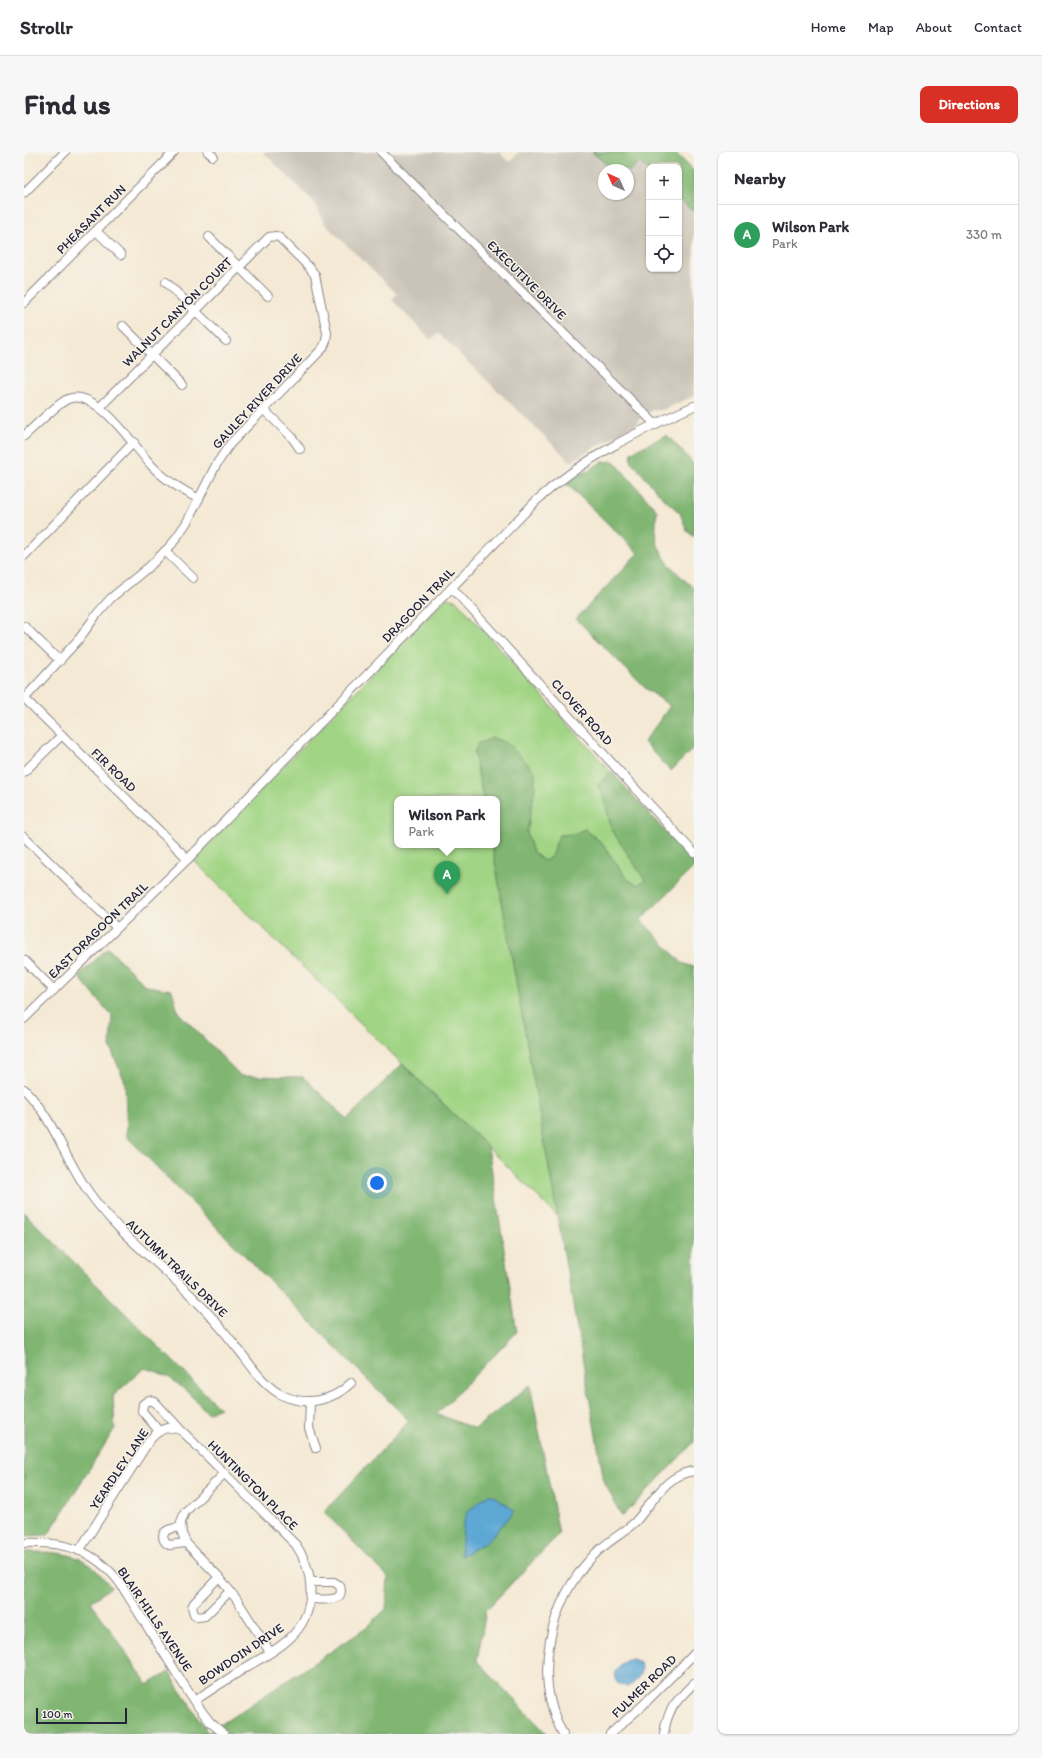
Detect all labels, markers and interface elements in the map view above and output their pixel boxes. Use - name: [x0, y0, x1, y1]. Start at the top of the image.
- text: Strollr: [20, 16, 73, 39]
- text: Home: [811, 19, 846, 36]
- text: Map: [868, 19, 894, 36]
- text: About: [916, 19, 952, 36]
- text: Contact: [974, 19, 1022, 36]
- button: Directions: [920, 86, 1018, 123]
- text: Find us: [24, 87, 111, 121]
- north arrow: [598, 164, 634, 200]
- map controls: [646, 164, 682, 272]
- button: +: [646, 164, 682, 200]
- text: Nearby: [734, 168, 786, 188]
- street label: PHEASANT RUN: [53, 181, 129, 257]
- button: −: [646, 200, 682, 236]
- text: Wilson Park: [772, 218, 849, 236]
- text: A: [743, 227, 751, 242]
- text: 330 m: [966, 227, 1002, 242]
- button: locate: [646, 236, 682, 272]
- text: Park: [772, 236, 798, 251]
- street label: EXECUTIVE DRIVE: [484, 237, 570, 323]
- street label: WALNUT CANYON COURT: [119, 254, 235, 370]
- street label: GAULEY RIVER DRIVE: [209, 350, 305, 452]
- street label: DRAGOON TRAIL: [379, 564, 458, 645]
- street label: CLOVER ROAD: [548, 676, 616, 749]
- street label: FIR ROAD: [88, 745, 140, 795]
- popup: [394, 796, 500, 848]
- text: Wilson Park: [408, 806, 486, 824]
- text: Park: [408, 824, 434, 839]
- pin: A: [434, 861, 460, 894]
- street label: EAST DRAGOON TRAIL: [45, 878, 151, 981]
- your location: [367, 1173, 387, 1193]
- street label: AUTUMN TRAILS DRIVE: [123, 1216, 231, 1320]
- street label: YEARDLEY LANE: [86, 1426, 152, 1512]
- street label: HUNTINGTON PLACE: [205, 1437, 301, 1533]
- street label: BLAIR HILLS AVENUE: [114, 1564, 196, 1674]
- street label: BOWDOIN DRIVE: [196, 1620, 286, 1688]
- street label: FULMER ROAD: [608, 1651, 680, 1721]
- scale bar: [36, 1706, 127, 1725]
- text: 100 m: [42, 1708, 72, 1721]

